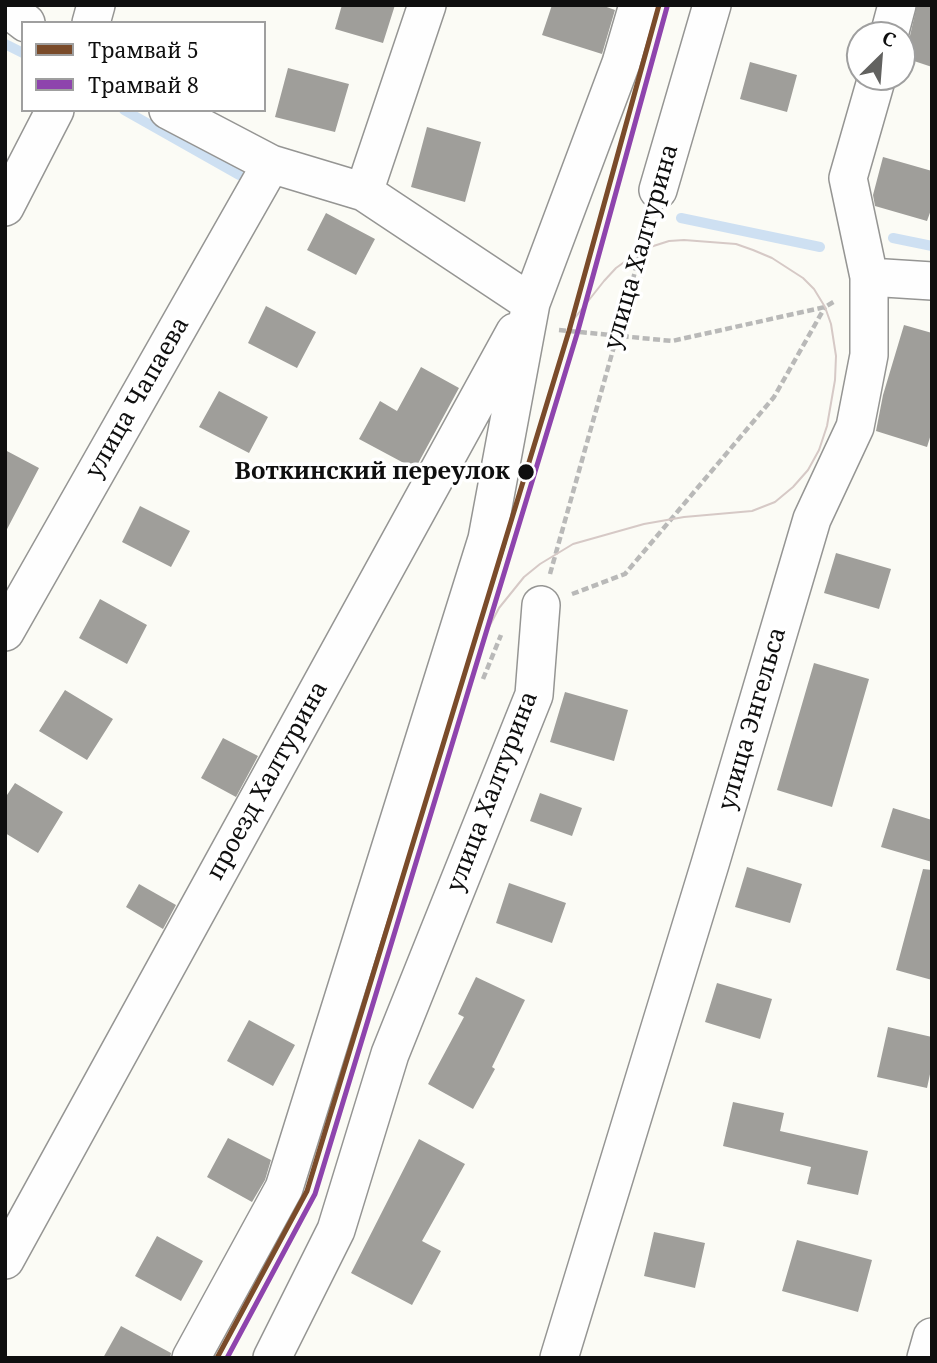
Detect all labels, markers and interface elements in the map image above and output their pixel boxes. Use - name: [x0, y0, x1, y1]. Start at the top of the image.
- legend: [21, 21, 266, 112]
- north arrow: [846, 21, 916, 91]
- text: С: [878, 24, 900, 53]
- text: Трамвай 5: [88, 36, 199, 64]
- text: Трамвай 8: [88, 71, 199, 99]
- street label: улица Халтурина: [599, 141, 685, 353]
- street label: улица Чапаева: [80, 312, 196, 484]
- place label: Воткинский переулок: [234, 458, 510, 486]
- marker: Воткинский переулок: [516, 462, 536, 482]
- street label: улица Энгельса: [713, 624, 793, 814]
- street label: проезд Халтурина: [202, 677, 334, 885]
- street label: улица Халтурина: [442, 688, 544, 896]

